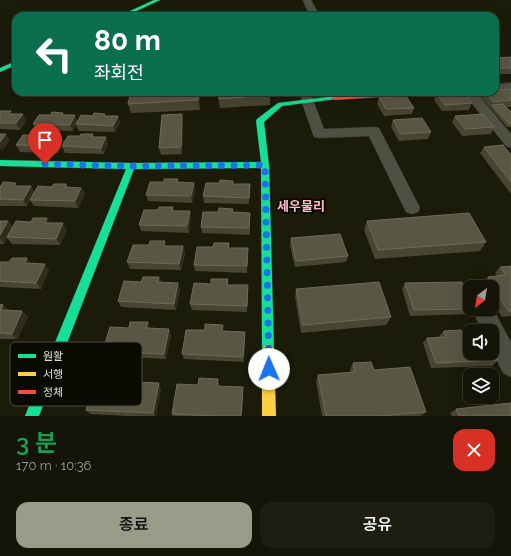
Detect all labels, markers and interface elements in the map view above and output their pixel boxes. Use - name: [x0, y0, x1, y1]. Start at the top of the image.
- text: 80 m: [94, 24, 161, 57]
- icon: left: [28, 28, 80, 80]
- text: 좌회전: [94, 62, 144, 83]
- pin: [28, 123, 62, 164]
- icon: arrive: [34, 129, 56, 151]
- district label: 세우물리: [277, 199, 325, 214]
- north arrow: [463, 280, 499, 316]
- map controls: [463, 280, 499, 404]
- button: sound: [463, 324, 499, 360]
- legend: [10, 342, 142, 406]
- position arrow: [248, 348, 290, 390]
- text: 원활: [43, 350, 63, 363]
- text: 서행: [43, 368, 63, 381]
- button: layers: [463, 368, 499, 404]
- text: 정체: [43, 386, 63, 399]
- text: 3 분: [16, 428, 57, 457]
- button: close: [453, 429, 495, 471]
- text: 170 m · 10:36: [16, 458, 91, 473]
- button: 종료: [16, 502, 252, 548]
- button: 공유: [260, 502, 495, 548]

